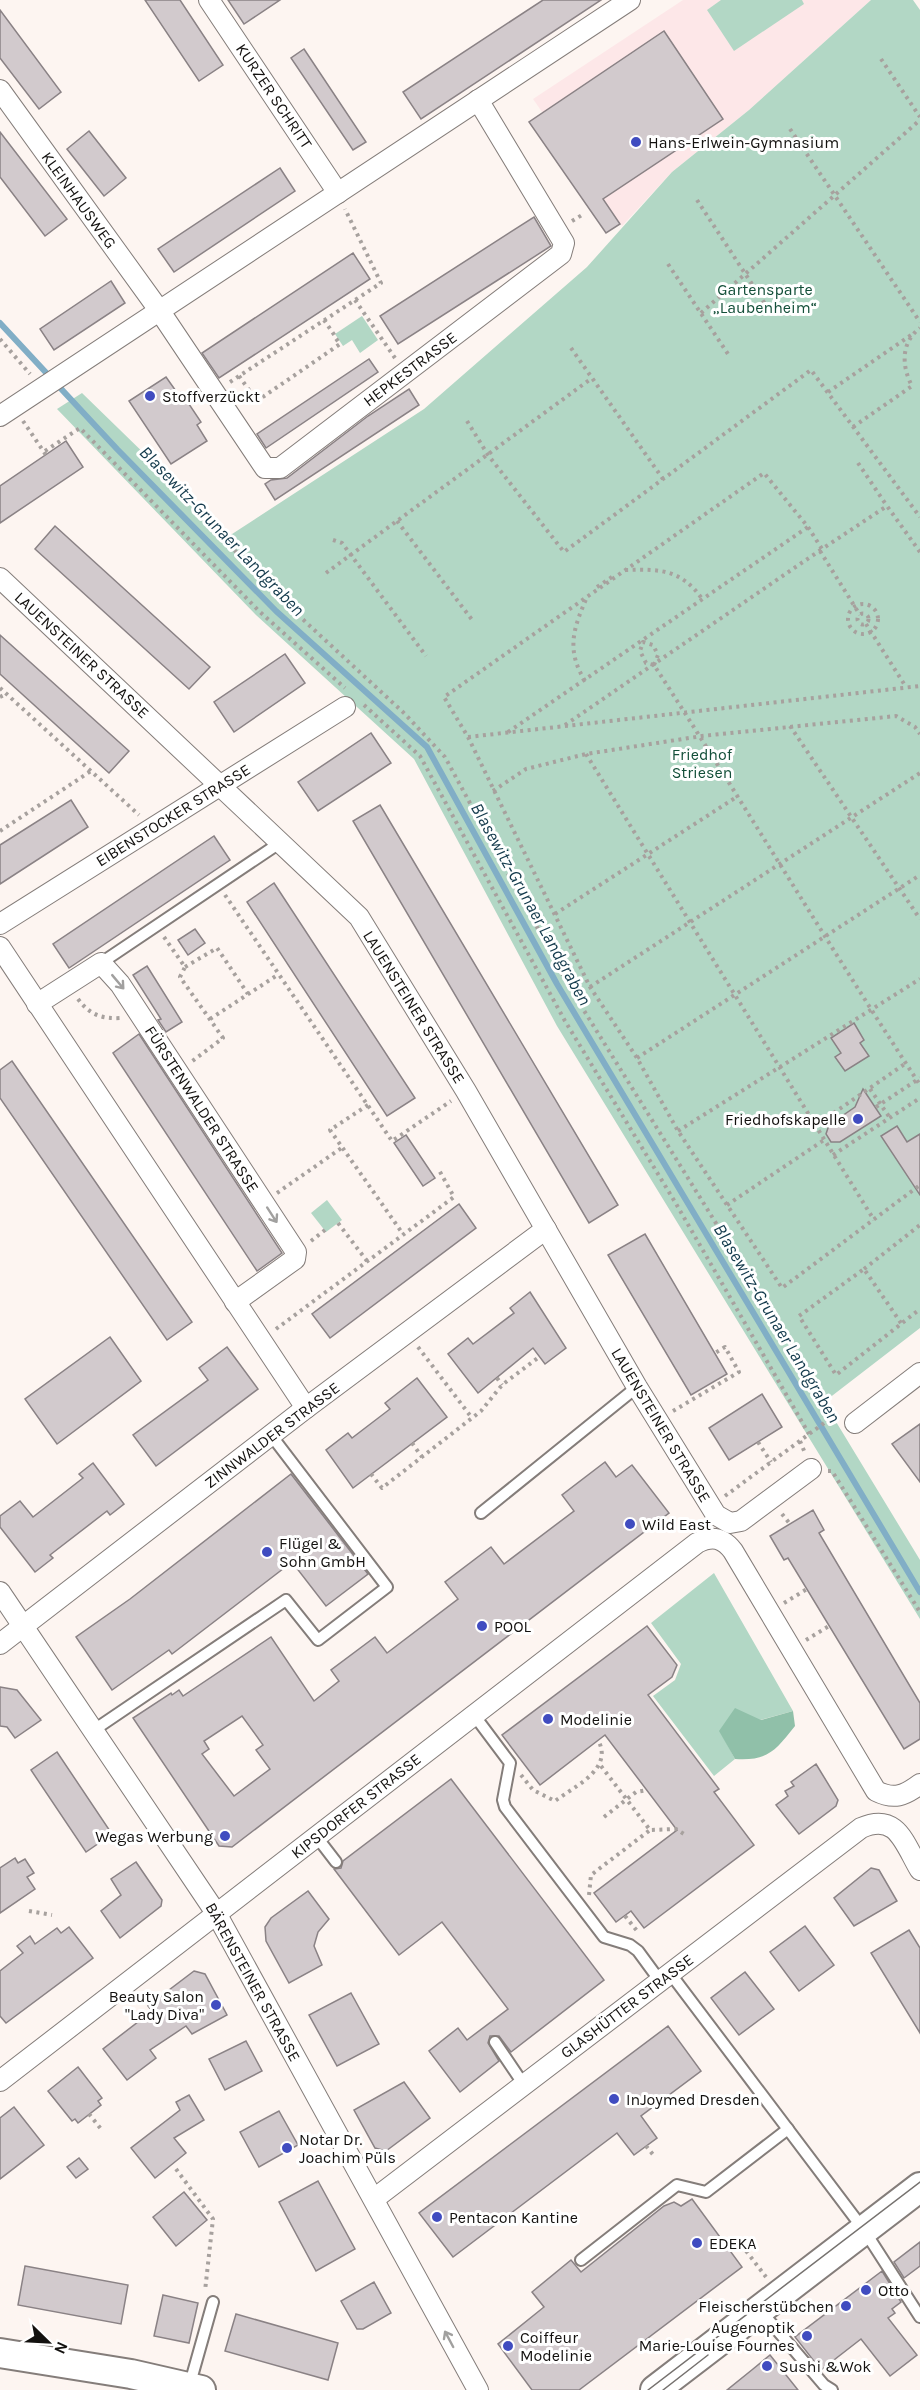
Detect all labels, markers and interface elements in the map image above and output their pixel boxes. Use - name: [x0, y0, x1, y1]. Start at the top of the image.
- street label: KURZER SCHRITT: [232, 40, 316, 152]
- place label: Hans-Erlwein-Gymnasium: [648, 133, 839, 152]
- marker: Hans-Erlwein-Gymnasium: [629, 135, 643, 149]
- street label: KLEINHAUSWEG: [37, 148, 121, 252]
- park label: Gartensparte „Laubenheim“: [713, 280, 817, 317]
- street label: HEPKESTRASSE: [359, 328, 461, 410]
- place label: Stoffverzückt: [162, 387, 260, 406]
- marker: Stoffverzückt: [143, 389, 157, 403]
- water label: Blasewitz‐Grunaer Landgraben: [135, 441, 309, 621]
- street label: LAUENSTEINER STRASSE: [11, 588, 153, 722]
- park label: Friedhof Striesen: [672, 745, 733, 782]
- street label: EIBENSTOCKER STRASSE: [92, 760, 254, 870]
- water label: Blasewitz‐Grunaer Landgraben: [466, 799, 596, 1009]
- street label: LAUENSTEINER STRASSE: [359, 927, 469, 1087]
- one-way arrow: [111, 974, 125, 989]
- street label: FÜRSTENWALDER STRASSE: [141, 1022, 263, 1196]
- place label: Friedhofskapelle: [725, 1110, 846, 1129]
- marker: Friedhofskapelle: [851, 1112, 865, 1126]
- one-way arrow: [266, 1206, 278, 1223]
- water label: Blasewitz‐Grunaer Landgraben: [709, 1219, 845, 1427]
- street label: LAUENSTEINER STRASSE: [607, 1344, 715, 1506]
- street label: ZINNWALDER STRASSE: [201, 1378, 343, 1492]
- place label: Wild East: [642, 1515, 711, 1534]
- marker: Wild East: [623, 1517, 637, 1531]
- place label: Flügel & Sohn GmbH: [279, 1534, 366, 1571]
- marker: Flügel & Sohn GmbH: [260, 1545, 274, 1559]
- place label: POOL: [494, 1617, 532, 1636]
- marker: POOL: [475, 1619, 489, 1633]
- place label: Modelinie: [560, 1710, 632, 1729]
- marker: Modelinie: [541, 1712, 555, 1726]
- street label: KIPSDORFER STRASSE: [287, 1749, 425, 1863]
- place label: Wegas Werbung: [95, 1827, 213, 1846]
- marker: Wegas Werbung: [218, 1829, 232, 1843]
- street label: BÄRENSTEINER STRASSE: [201, 1899, 305, 2065]
- street label: GLASHÜTTER STRASSE: [557, 1950, 697, 2062]
- place label: Beauty Salon "Lady Diva": [109, 1987, 204, 2024]
- marker: Beauty Salon "Lady Diva": [209, 1998, 223, 2012]
- place label: InJoymed Dresden: [626, 2090, 760, 2109]
- marker: InJoymed Dresden: [607, 2092, 621, 2106]
- place label: Notar Dr. Joachim Püls: [299, 2130, 396, 2167]
- marker: Notar Dr. Joachim Püls: [280, 2141, 294, 2155]
- place label: Pentacon Kantine: [449, 2208, 578, 2227]
- marker: Pentacon Kantine: [430, 2210, 444, 2224]
- place label: EDEKA: [709, 2234, 756, 2253]
- marker: EDEKA: [690, 2236, 704, 2250]
- place label: Otto: [878, 2281, 909, 2300]
- marker: Otto: [859, 2283, 873, 2297]
- place label: Fleischerstübchen: [698, 2297, 834, 2316]
- marker: Fleischerstübchen: [839, 2299, 853, 2313]
- north arrow: [18, 2312, 78, 2372]
- place label: Augenoptik Marie-Louise Fournes: [639, 2318, 795, 2355]
- place label: Coiffeur Modelinie: [520, 2328, 592, 2365]
- marker: Augenoptik Marie-Louise Fournes: [800, 2329, 814, 2343]
- one-way arrow: [443, 2331, 455, 2348]
- text: N: [50, 2339, 72, 2357]
- marker: Coiffeur Modelinie: [501, 2339, 515, 2353]
- place label: Sushi &Wok: [779, 2357, 871, 2376]
- marker: Sushi &Wok: [760, 2359, 774, 2373]

